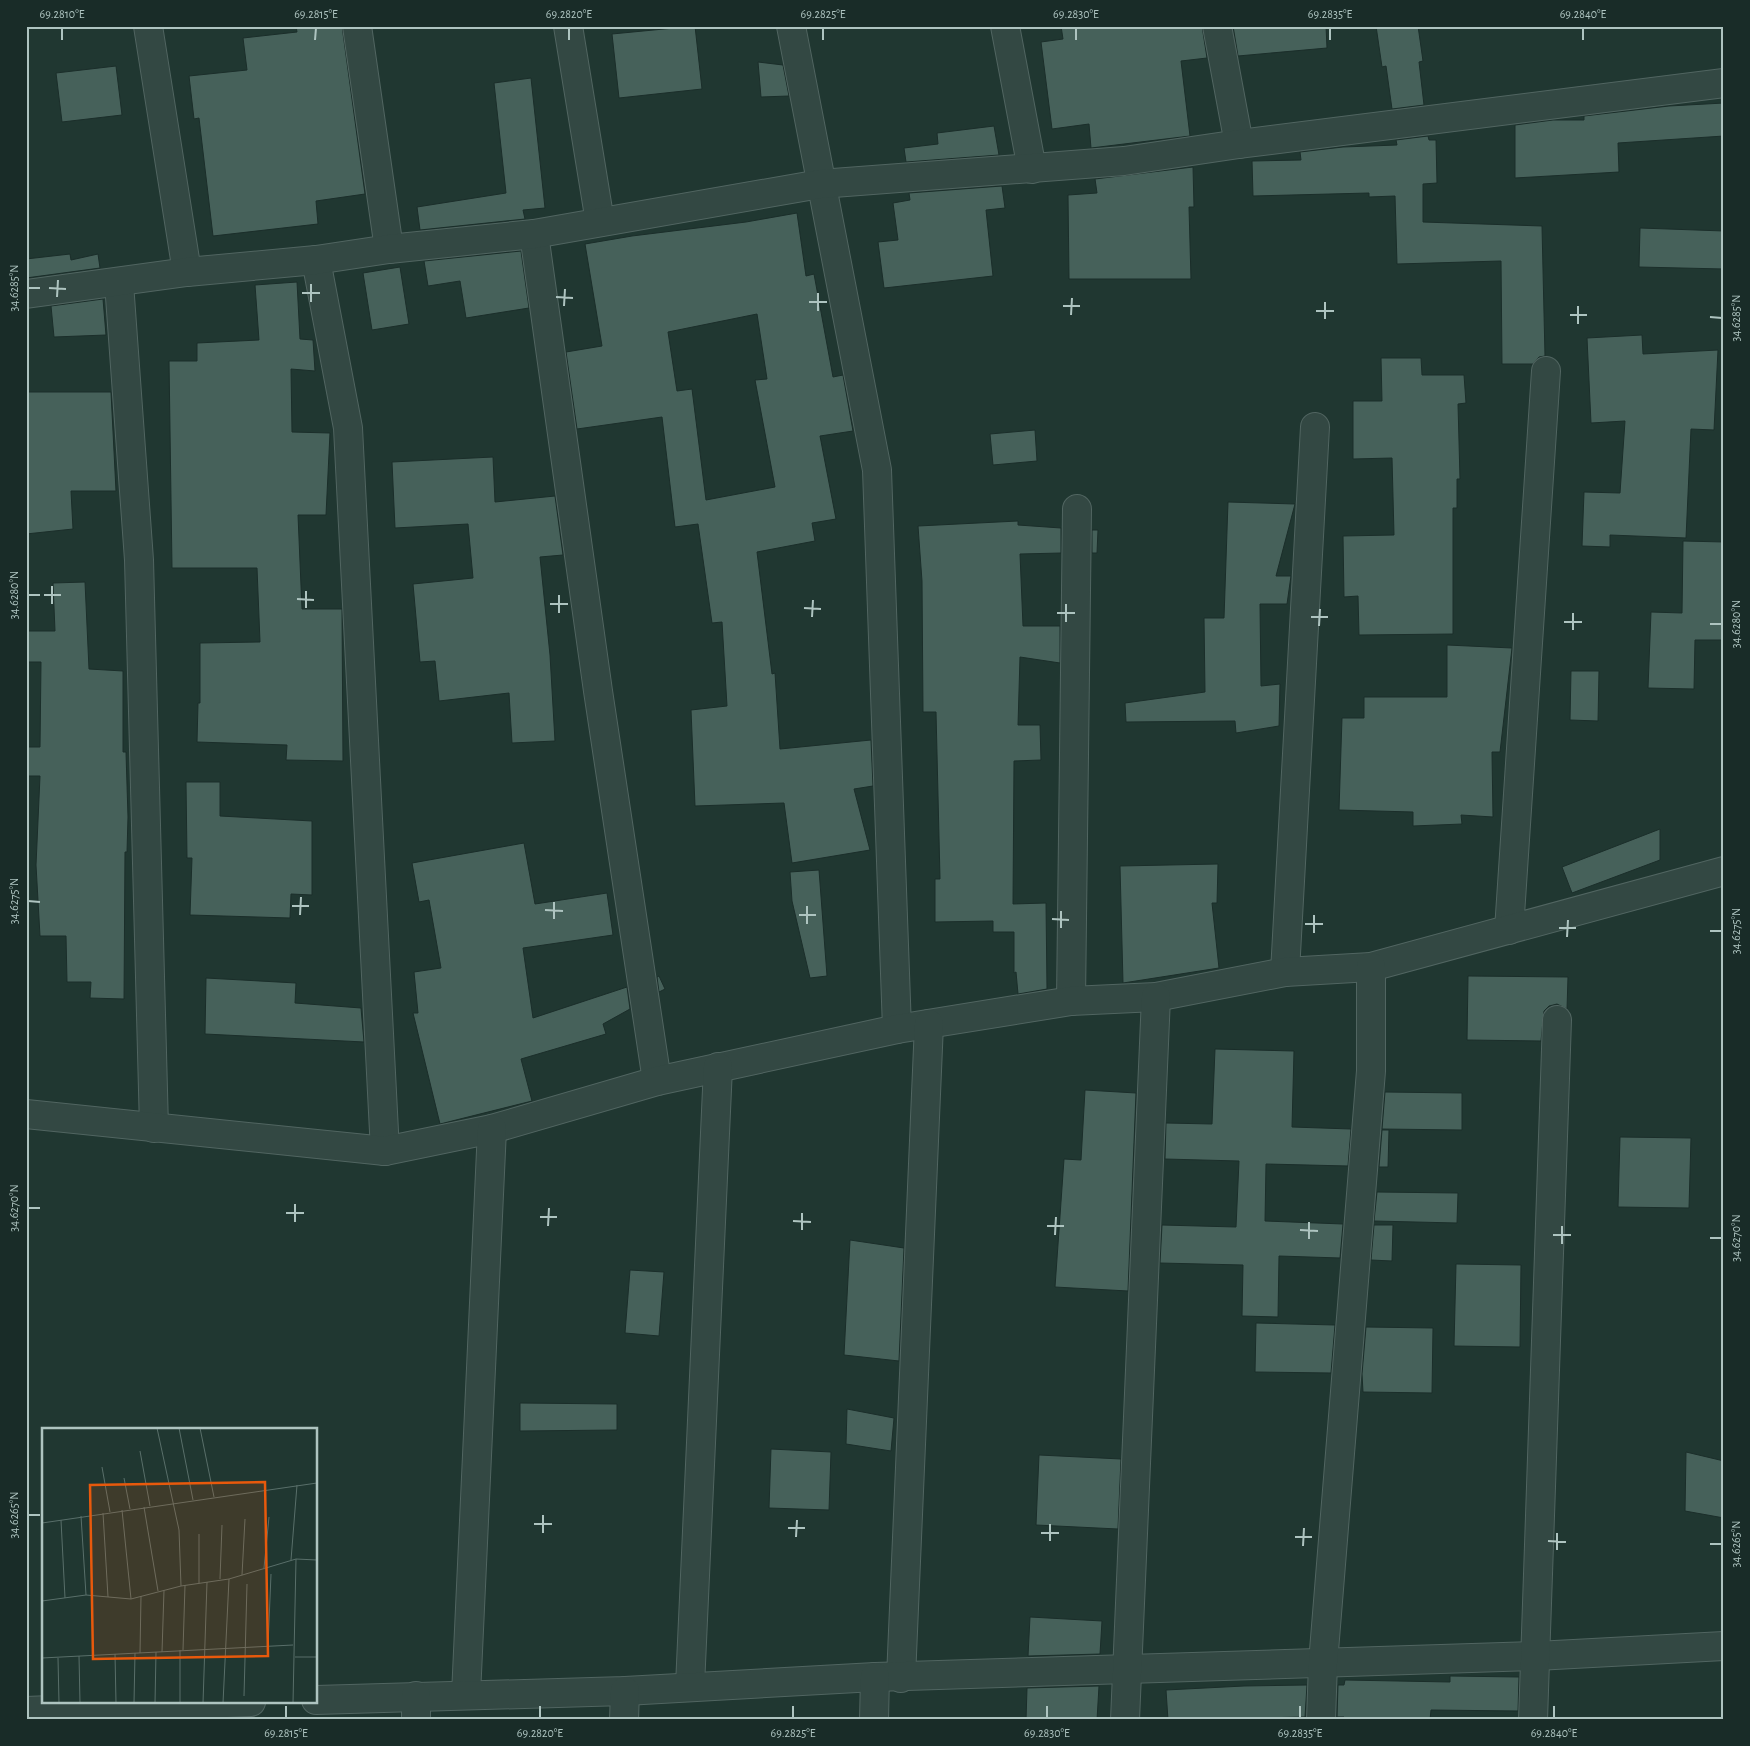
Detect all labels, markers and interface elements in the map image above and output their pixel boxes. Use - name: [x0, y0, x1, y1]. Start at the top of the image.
- text: 69.2810°E: [40, 8, 85, 20]
- text: 69.2815°E: [294, 8, 338, 20]
- text: 69.2820°E: [546, 8, 592, 20]
- text: 69.2825°E: [801, 8, 846, 20]
- text: 69.2830°E: [1053, 8, 1099, 20]
- text: 69.2835°E: [1308, 8, 1352, 20]
- text: 69.2840°E: [1560, 8, 1607, 20]
- text: 34.6285°N: [8, 265, 20, 311]
- text: 34.6285°N: [1730, 295, 1742, 341]
- text: 34.6280°N: [8, 571, 20, 619]
- text: 34.6280°N: [1730, 600, 1742, 648]
- text: 34.6275°N: [8, 878, 20, 924]
- text: 34.6275°N: [1730, 908, 1742, 954]
- text: 34.6270°N: [8, 1184, 20, 1232]
- text: 34.6270°N: [1730, 1214, 1742, 1262]
- inset map: [42, 1428, 318, 1704]
- text: 34.6265°N: [8, 1492, 20, 1538]
- text: 34.6265°N: [1730, 1521, 1742, 1567]
- text: 69.2815°E: [264, 1727, 308, 1739]
- text: 69.2820°E: [517, 1727, 563, 1739]
- text: 69.2825°E: [771, 1727, 816, 1739]
- text: 69.2830°E: [1024, 1727, 1070, 1739]
- text: 69.2835°E: [1278, 1727, 1322, 1739]
- text: 69.2840°E: [1531, 1727, 1578, 1739]

